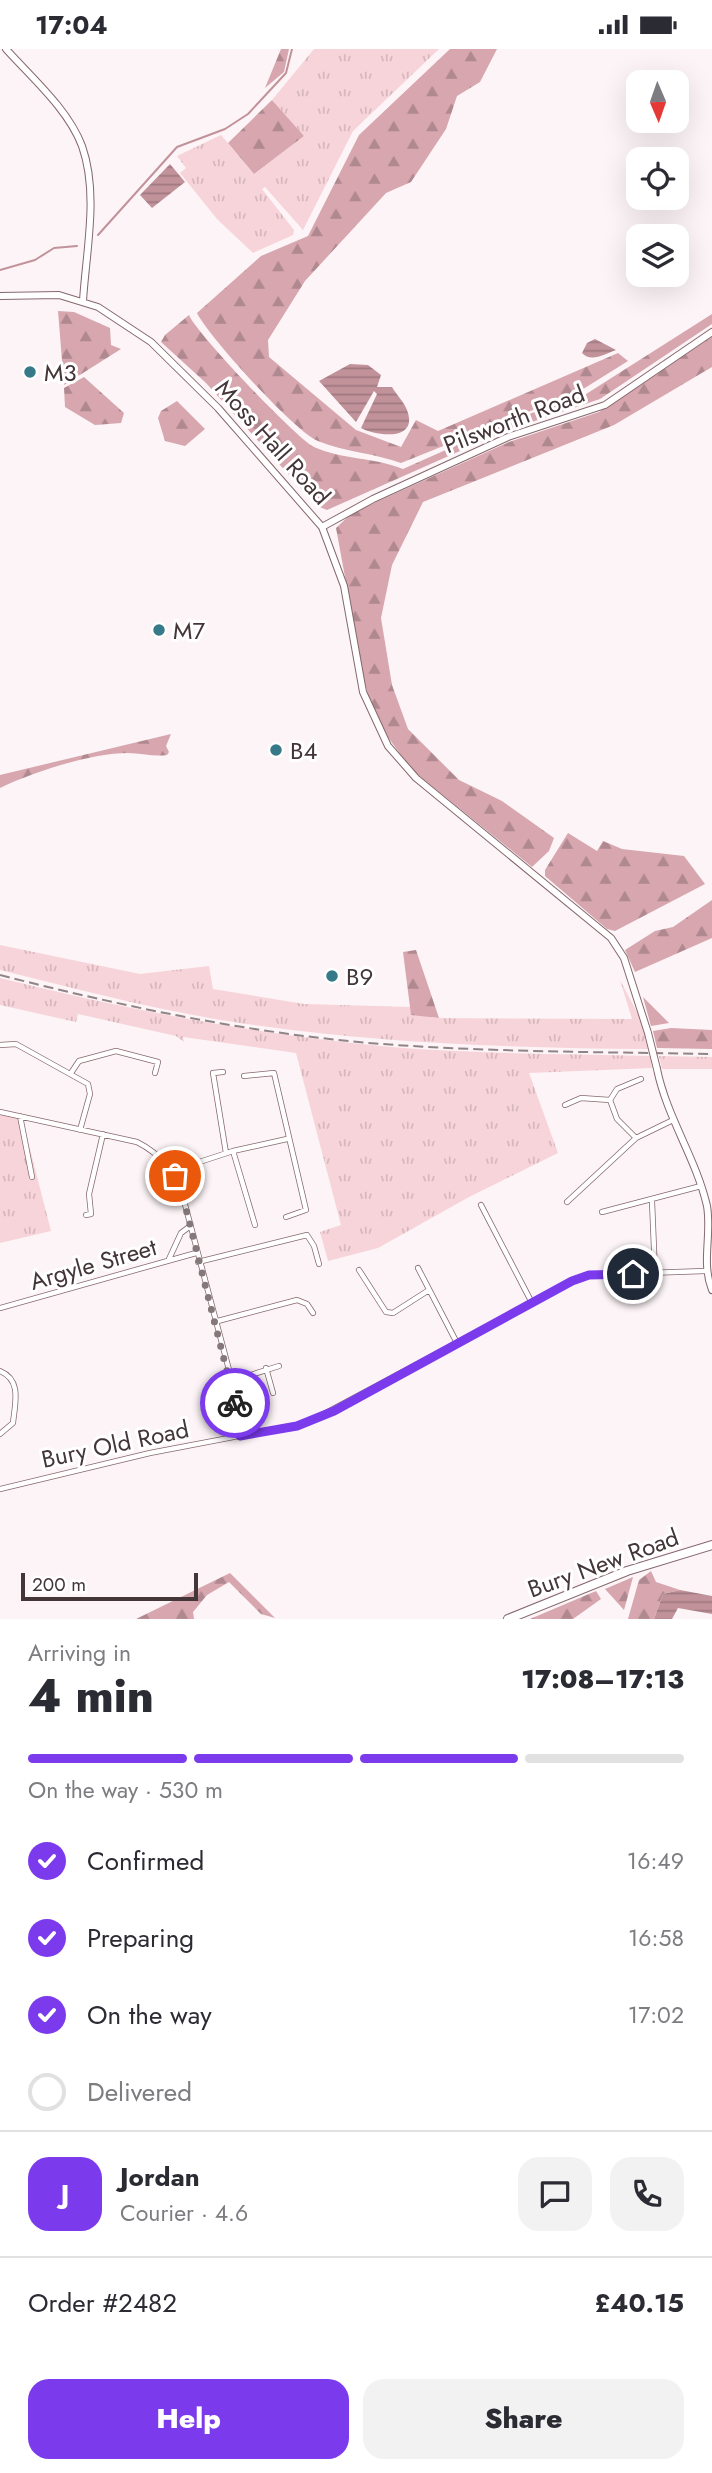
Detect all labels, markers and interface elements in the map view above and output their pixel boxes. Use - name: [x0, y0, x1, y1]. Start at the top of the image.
- text: 17:04: [35, 6, 108, 44]
- north arrow: [626, 70, 690, 133]
- map controls: [626, 70, 689, 287]
- button: locate: [626, 147, 689, 210]
- button: layers: [626, 224, 689, 287]
- place label: M3: [44, 355, 77, 390]
- marker: M3: [22, 364, 38, 380]
- street label: Moss Hall Road: [207, 372, 339, 512]
- street label: Pilsworth Road: [438, 376, 590, 462]
- place label: M7: [173, 613, 205, 648]
- marker: M7: [151, 622, 167, 638]
- place label: B4: [290, 733, 317, 768]
- marker: B4: [268, 742, 284, 758]
- place label: B9: [346, 959, 373, 994]
- marker: B9: [324, 968, 340, 984]
- pin: [145, 1146, 205, 1206]
- icon: bag: [156, 1157, 194, 1195]
- street label: Argyle Street: [26, 1229, 161, 1299]
- pin: [603, 1244, 663, 1304]
- icon: home: [614, 1255, 652, 1293]
- courier: [200, 1368, 270, 1438]
- icon: bike: [216, 1384, 254, 1422]
- street label: Bury Old Road: [38, 1411, 192, 1477]
- street label: Bury New Road: [522, 1519, 684, 1607]
- scale bar: [21, 1570, 198, 1602]
- text: 200 m: [32, 1571, 86, 1598]
- text: Arriving in: [28, 1636, 131, 1670]
- text: 17:08–17:13: [521, 1660, 684, 1698]
- text: 4 min: [28, 1663, 154, 1729]
- text: On the way · 530 m: [28, 1773, 223, 1807]
- icon: check: [28, 1842, 66, 1880]
- text: Confirmed: [87, 1842, 204, 1880]
- text: 16:49: [627, 1844, 684, 1878]
- icon: check: [28, 1919, 66, 1957]
- text: Preparing: [87, 1919, 194, 1957]
- text: 16:58: [628, 1921, 684, 1955]
- icon: check: [28, 1996, 66, 2034]
- text: On the way: [87, 1996, 212, 2034]
- text: 17:02: [628, 1998, 684, 2032]
- text: Delivered: [87, 2073, 192, 2111]
- button: chat: [518, 2157, 592, 2231]
- button: phone: [610, 2157, 684, 2231]
- text: Jordan: [120, 2158, 200, 2196]
- text: J: [61, 2175, 69, 2213]
- text: Courier · 4.6: [120, 2196, 248, 2230]
- text: Order #2482: [28, 2284, 177, 2322]
- text: £40.15: [594, 2284, 684, 2322]
- button: Help: [28, 2379, 349, 2459]
- button: Share: [363, 2379, 684, 2459]

